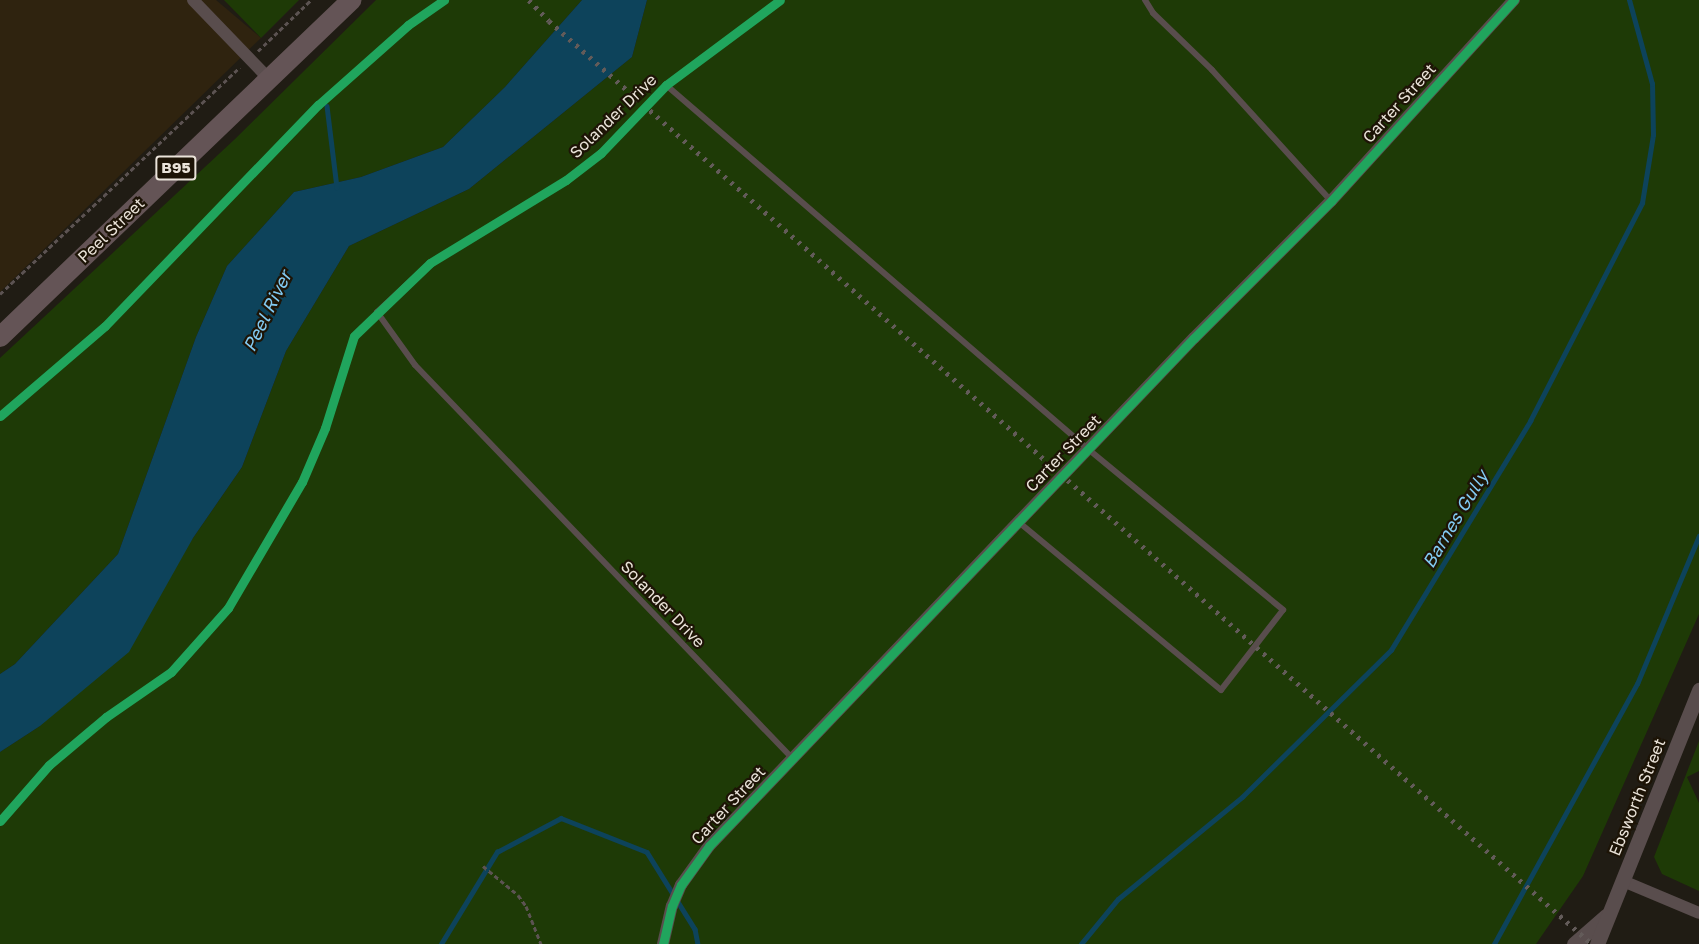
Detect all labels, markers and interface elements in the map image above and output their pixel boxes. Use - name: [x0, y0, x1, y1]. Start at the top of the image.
- street label: Carter Street: [1358, 60, 1440, 146]
- street label: Solander Drive: [566, 70, 660, 162]
- road number: B95: [155, 156, 197, 180]
- street label: Peel Street: [74, 193, 148, 267]
- water label: Peel River: [238, 267, 296, 355]
- street label: Carter Street: [1021, 410, 1105, 496]
- water label: Barnes Gully: [1418, 466, 1492, 572]
- street label: Solander Drive: [617, 557, 709, 651]
- street label: Ebsworth Street: [1605, 736, 1669, 858]
- street label: Carter Street: [687, 762, 769, 848]

